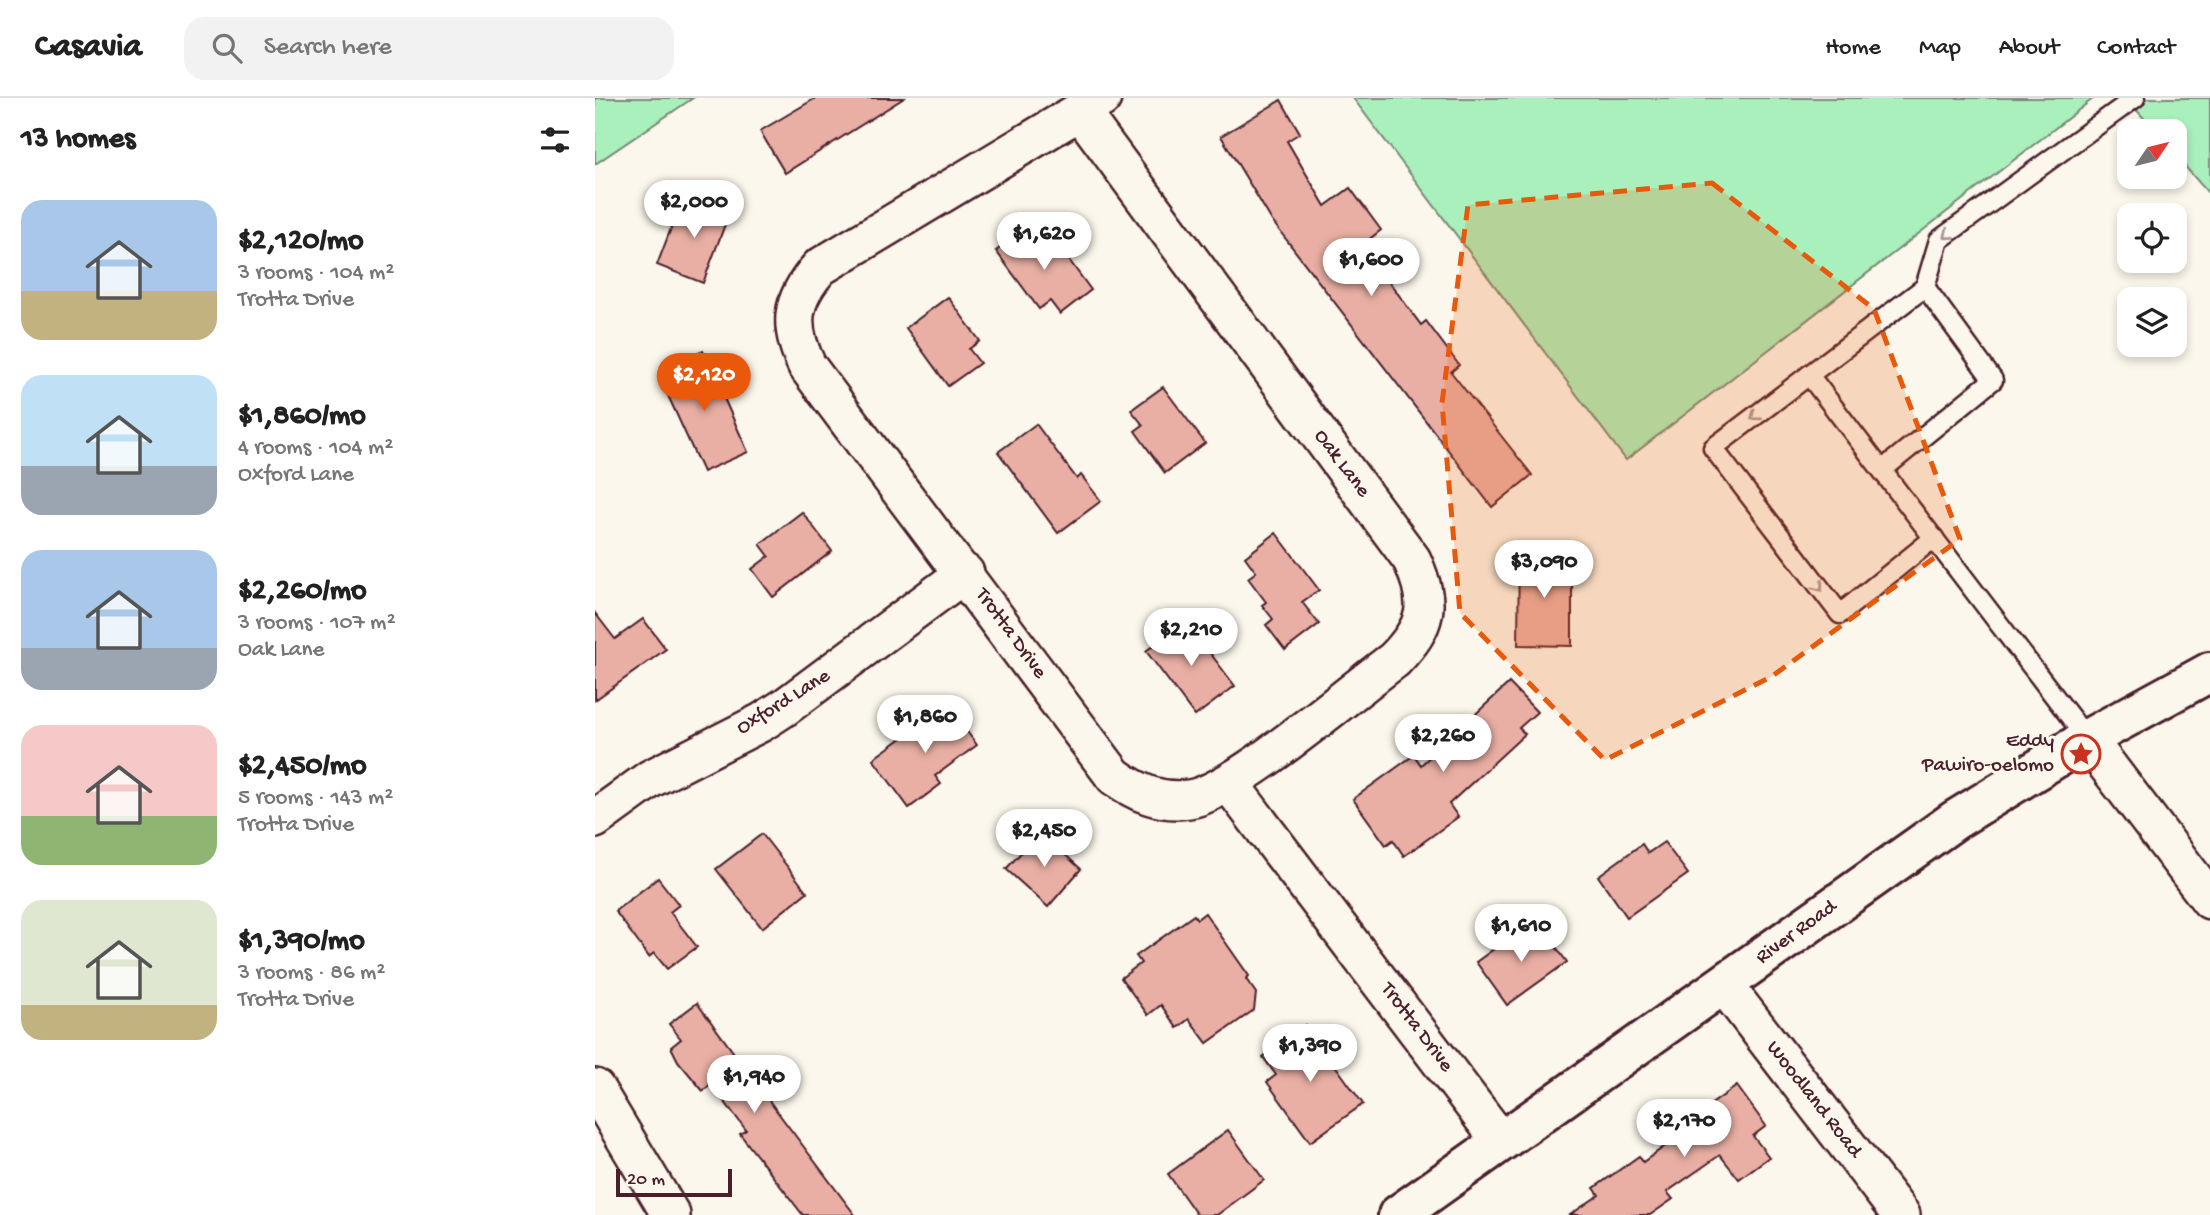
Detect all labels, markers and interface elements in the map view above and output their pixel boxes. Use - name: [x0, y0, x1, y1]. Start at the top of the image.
- search box: [184, 17, 674, 80]
- text: Casavia: [35, 29, 142, 67]
- icon: search: [208, 29, 246, 67]
- text: Search here: [264, 33, 392, 64]
- text: Home: [1825, 34, 1881, 63]
- text: Map: [1919, 34, 1961, 63]
- text: About: [1999, 34, 2059, 63]
- text: Contact: [2097, 34, 2175, 63]
- north arrow: [2117, 119, 2187, 189]
- map controls: [2117, 119, 2187, 357]
- icon: filters: [536, 121, 574, 159]
- text: 13 homes: [21, 123, 135, 158]
- pin: $2,000: [637, 180, 751, 240]
- text: $2,000: [660, 189, 728, 216]
- button: locate: [2117, 203, 2187, 273]
- pin: $1,620: [987, 212, 1101, 272]
- text: $1,620: [1013, 221, 1075, 248]
- text: $2,120/mo: [238, 225, 364, 260]
- one-way arrow: [1943, 227, 1955, 240]
- icon: home: [77, 228, 161, 312]
- pin: $1,600: [1314, 238, 1428, 298]
- text: $1,600: [1339, 247, 1403, 274]
- text: 3 rooms · 104 m²: [238, 260, 394, 287]
- text: Trotta Drive: [238, 287, 354, 314]
- button: layers: [2117, 287, 2187, 357]
- pin: $2,120: [647, 354, 761, 413]
- text: $2,120: [673, 362, 735, 389]
- text: $1,860/mo: [238, 400, 366, 435]
- icon: home: [77, 403, 161, 487]
- one-way arrow: [1750, 408, 1763, 421]
- street label: Oak Lane: [1307, 425, 1375, 504]
- text: 4 rooms · 104 m²: [238, 435, 393, 462]
- text: Oxford Lane: [238, 462, 354, 489]
- pin: $3,090: [1487, 540, 1601, 600]
- text: $3,090: [1510, 549, 1578, 576]
- text: $2,260/mo: [238, 575, 367, 610]
- icon: home: [77, 578, 161, 662]
- one-way arrow: [1811, 579, 1823, 592]
- street label: Trotta Drive: [968, 583, 1052, 685]
- pin: $2,210: [1134, 608, 1248, 668]
- text: 3 rooms · 107 m²: [238, 610, 396, 637]
- text: $2,210: [1160, 617, 1222, 644]
- text: Oak Lane: [238, 637, 324, 664]
- street label: Oxford Lane: [732, 664, 837, 742]
- pin: $1,860: [868, 696, 982, 755]
- text: $1,860: [893, 704, 957, 731]
- pin: $2,260: [1386, 714, 1500, 774]
- text: $2,260: [1411, 723, 1475, 750]
- place label: Eddy Pawiro-oelomo: [1921, 730, 2054, 779]
- place icon: Eddy Pawiro-oelomo: [2060, 733, 2102, 775]
- text: $2,450/mo: [238, 750, 367, 785]
- icon: home: [77, 753, 161, 837]
- text: 5 rooms · 143 m²: [238, 785, 393, 812]
- pin: $2,450: [987, 810, 1101, 869]
- text: Trotta Drive: [238, 812, 354, 839]
- text: $2,450: [1012, 818, 1076, 845]
- street label: River Road: [1752, 894, 1844, 971]
- pin: $1,610: [1464, 904, 1578, 964]
- text: $1,610: [1491, 913, 1551, 940]
- text: $1,390/mo: [238, 925, 365, 960]
- icon: home: [77, 928, 161, 1012]
- text: 3 rooms · 86 m²: [238, 960, 385, 987]
- street label: Trotta Drive: [1374, 977, 1459, 1079]
- text: Trotta Drive: [238, 987, 354, 1014]
- pin: $1,390: [1253, 1024, 1367, 1084]
- text: $1,390: [1278, 1033, 1342, 1060]
- street label: Woodland Road: [1760, 1037, 1867, 1165]
- pin: $1,940: [697, 1056, 811, 1115]
- text: $1,940: [723, 1064, 785, 1091]
- pin: $2,170: [1627, 1100, 1741, 1159]
- text: $2,170: [1652, 1108, 1716, 1135]
- scale bar: [616, 1166, 731, 1198]
- text: 20 m: [627, 1169, 665, 1192]

